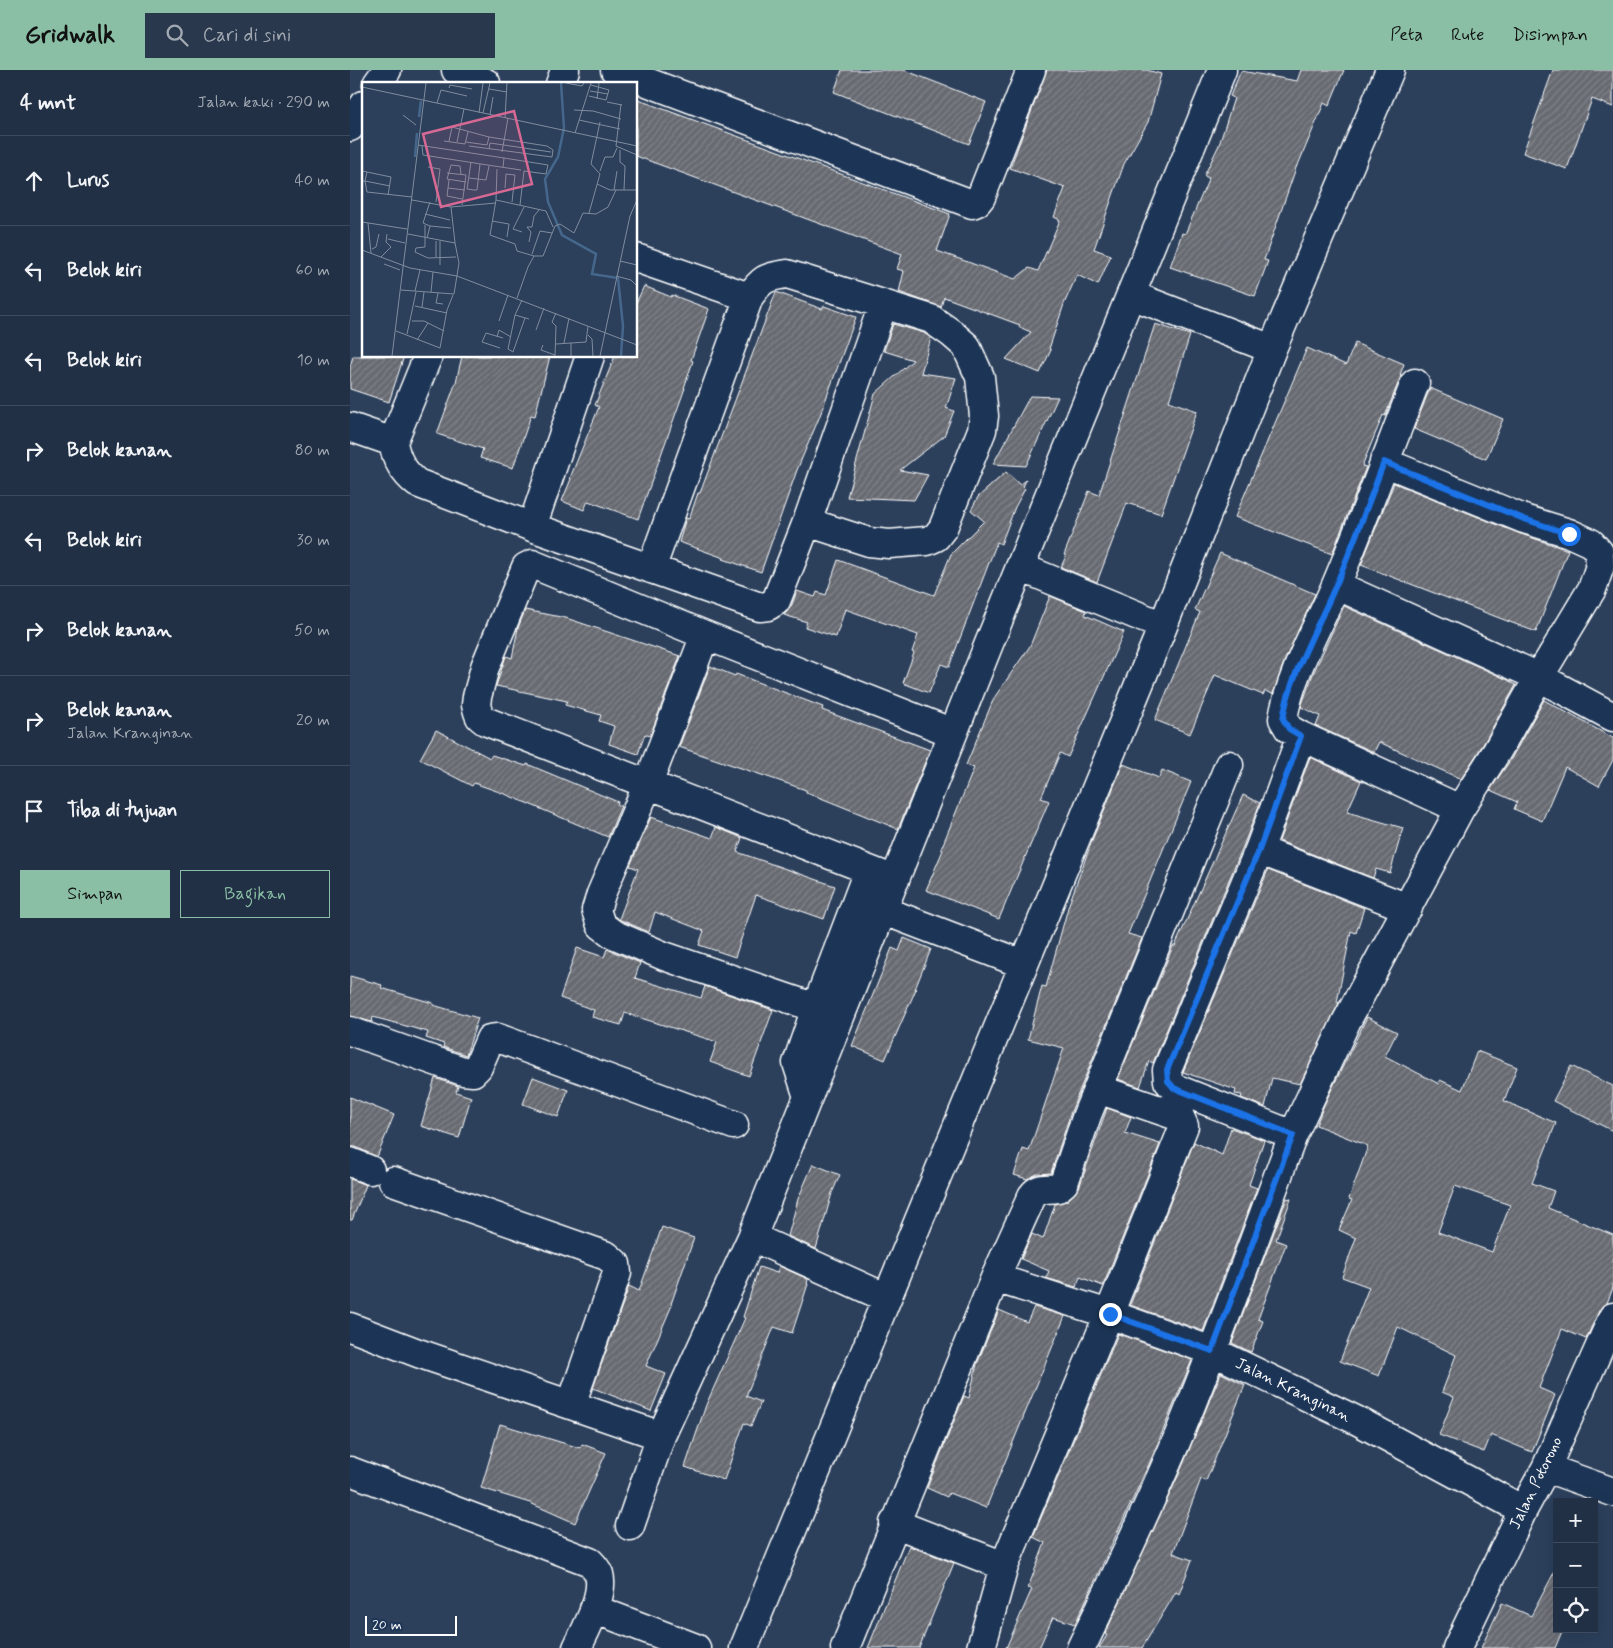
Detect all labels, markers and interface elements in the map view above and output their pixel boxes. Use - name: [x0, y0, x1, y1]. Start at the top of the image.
- search box: [145, 13, 495, 58]
- text: Gridwalk: [25, 20, 115, 51]
- icon: search: [163, 21, 191, 49]
- text: Cari di sini: [203, 23, 291, 48]
- text: Peta: [1390, 23, 1423, 47]
- text: Rute: [1451, 23, 1484, 47]
- text: Disimpan: [1512, 23, 1588, 47]
- inset map: [362, 82, 638, 358]
- text: 4 mnt: [20, 89, 76, 117]
- text: Jalan kaki · 290 m: [197, 92, 330, 113]
- icon: ahead: [20, 167, 48, 195]
- text: Lurus: [67, 168, 109, 193]
- text: 40 m: [294, 170, 330, 191]
- icon: left: [20, 257, 48, 285]
- text: Belok kiri: [67, 258, 142, 283]
- text: 60 m: [296, 260, 330, 281]
- icon: left: [20, 347, 48, 375]
- text: Belok kiri: [67, 348, 142, 373]
- text: 10 m: [297, 350, 330, 371]
- icon: right: [20, 437, 48, 465]
- text: Belok kanan: [67, 438, 172, 463]
- text: 80 m: [295, 440, 330, 461]
- route start: [1558, 523, 1581, 546]
- icon: left: [20, 527, 48, 555]
- text: Belok kiri: [67, 528, 142, 553]
- text: 30 m: [297, 530, 330, 551]
- icon: right: [20, 617, 48, 645]
- text: Belok kanan: [67, 618, 172, 643]
- text: 50 m: [294, 620, 330, 641]
- text: Belok kanan: [67, 698, 172, 723]
- icon: right: [20, 707, 48, 735]
- text: 20 m: [296, 710, 330, 731]
- text: Jalan Kranginan: [67, 723, 193, 744]
- icon: arrive: [20, 797, 48, 825]
- text: Tiba di tujuan: [67, 798, 178, 823]
- button: Simpan: [20, 870, 170, 918]
- button: Bagikan: [180, 870, 330, 918]
- route end: [1099, 1303, 1122, 1326]
- street label: Jalan Kranginan: [1232, 1353, 1355, 1427]
- street label: Jalan Potorono: [1505, 1433, 1568, 1533]
- map controls: [1553, 1498, 1598, 1633]
- button: +: [1553, 1498, 1598, 1543]
- button: −: [1553, 1543, 1598, 1588]
- button: locate: [1553, 1588, 1598, 1633]
- scale bar: [365, 1613, 458, 1636]
- text: 20 m: [372, 1616, 402, 1634]

